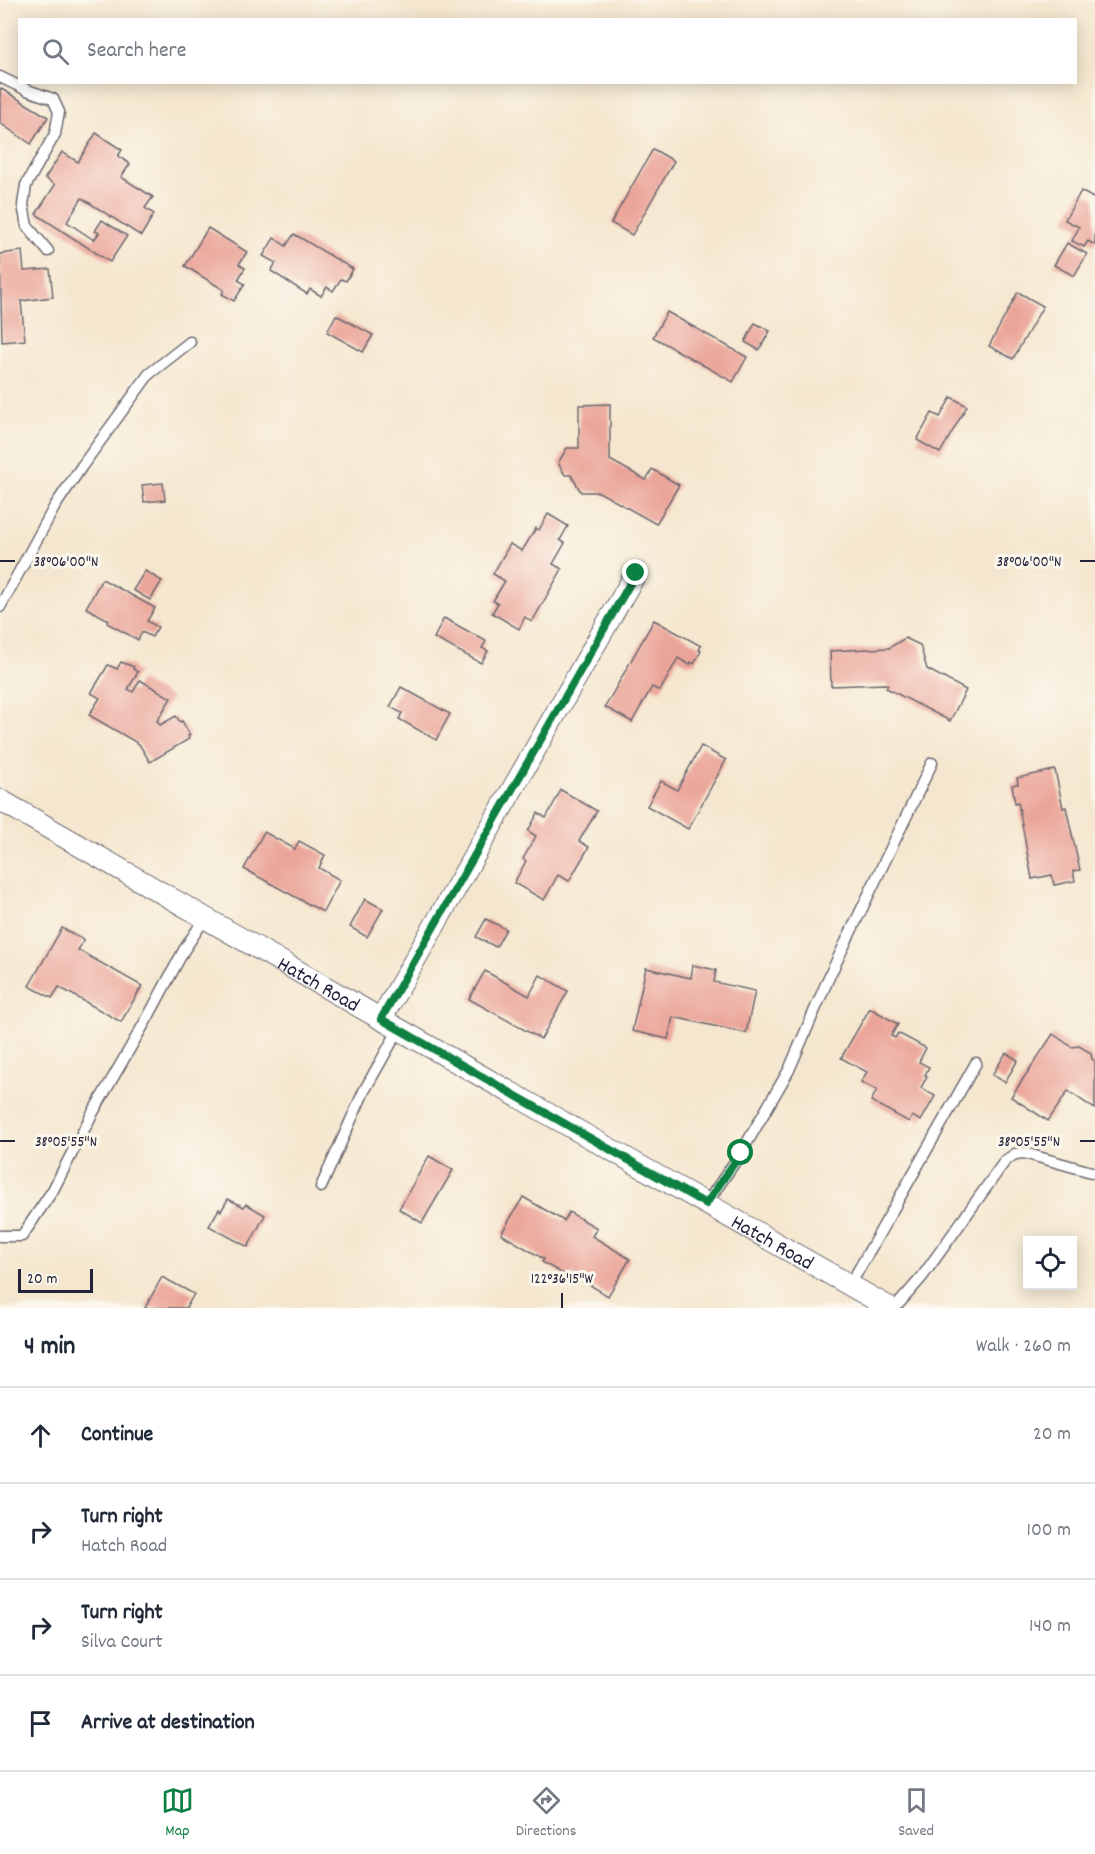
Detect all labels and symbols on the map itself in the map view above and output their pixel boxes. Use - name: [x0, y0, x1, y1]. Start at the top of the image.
- text: 38°06'00"N: [33, 552, 99, 574]
- text: 38°06'00"N: [996, 552, 1062, 574]
- route end: [622, 559, 648, 585]
- street label: Hatch Road: [271, 950, 364, 1022]
- text: 38°05'55"N: [35, 1132, 97, 1154]
- text: 38°05'55"N: [998, 1132, 1060, 1154]
- route start: [727, 1139, 753, 1165]
- street label: Hatch Road: [725, 1209, 818, 1279]
- scale bar: [18, 1266, 93, 1294]
- text: 122°36'15"W: [531, 1269, 594, 1291]

